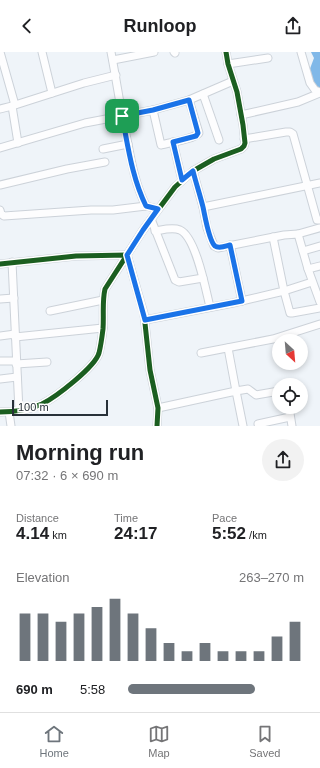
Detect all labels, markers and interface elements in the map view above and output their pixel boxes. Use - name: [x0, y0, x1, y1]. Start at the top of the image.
- icon: back: [16, 15, 38, 37]
- icon: share: [282, 15, 304, 37]
- text: Runloop: [124, 16, 196, 36]
- pin: [105, 99, 139, 133]
- icon: arrive: [111, 105, 133, 127]
- north arrow: [272, 334, 308, 370]
- map controls: [272, 334, 308, 414]
- button: locate: [272, 378, 308, 414]
- scale bar: [12, 398, 108, 417]
- text: 100 m: [18, 401, 49, 413]
- button: share: [262, 439, 304, 481]
- text: Morning run: [16, 440, 144, 465]
- text: 07:32 · 6 × 690 m: [16, 468, 118, 483]
- text: Distance: [16, 512, 59, 524]
- text: Time: [114, 512, 138, 524]
- text: Pace: [212, 512, 237, 524]
- text: 4.14: [16, 524, 49, 543]
- text: 24:17: [114, 524, 157, 543]
- text: 5:52: [212, 524, 246, 543]
- text: km: [49, 529, 67, 541]
- text: /km: [246, 529, 267, 541]
- text: Elevation: [16, 570, 69, 585]
- text: 263–270 m: [239, 570, 304, 585]
- text: 690 m: [16, 682, 53, 697]
- text: 5:58: [80, 682, 105, 697]
- tab: Home: [40, 723, 69, 759]
- tab: Map: [148, 723, 170, 759]
- tab: Saved: [249, 723, 280, 759]

